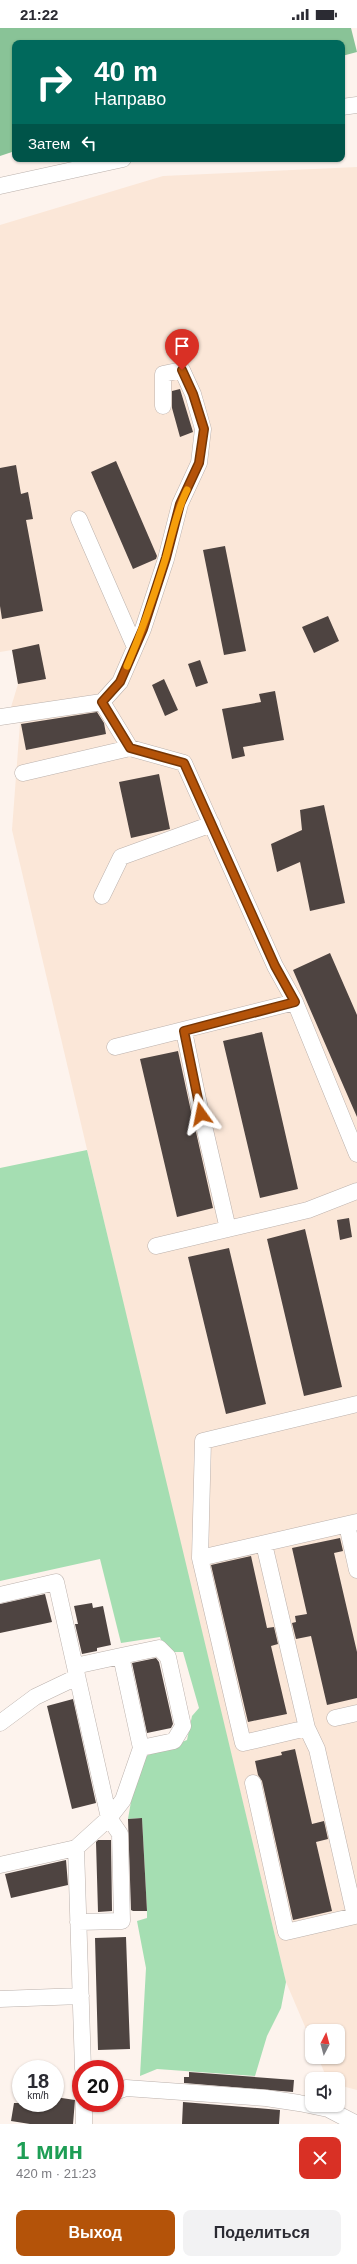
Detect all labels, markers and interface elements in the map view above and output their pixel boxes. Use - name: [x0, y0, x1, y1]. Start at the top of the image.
- text: 21:22: [20, 6, 58, 23]
- icon: right: [28, 56, 80, 108]
- text: 40 m: [94, 56, 158, 87]
- text: Направо: [94, 89, 166, 109]
- icon: left: [78, 132, 100, 154]
- text: Затем: [28, 135, 70, 152]
- pin: [165, 329, 199, 370]
- icon: arrive: [171, 335, 193, 357]
- position arrow: [180, 1093, 222, 1135]
- north arrow: [305, 2024, 345, 2064]
- map controls: [305, 2024, 345, 2112]
- speed limit sign: 20: [72, 2060, 124, 2112]
- text: 18: [27, 2070, 49, 2092]
- button: sound: [305, 2072, 345, 2112]
- text: km/h: [27, 2090, 49, 2101]
- text: 1 мин: [16, 2137, 83, 2164]
- button: close: [299, 2137, 341, 2179]
- text: 420 m · 21:23: [16, 2166, 96, 2181]
- button: Выход: [16, 2210, 175, 2256]
- button: Поделиться: [183, 2210, 341, 2256]

